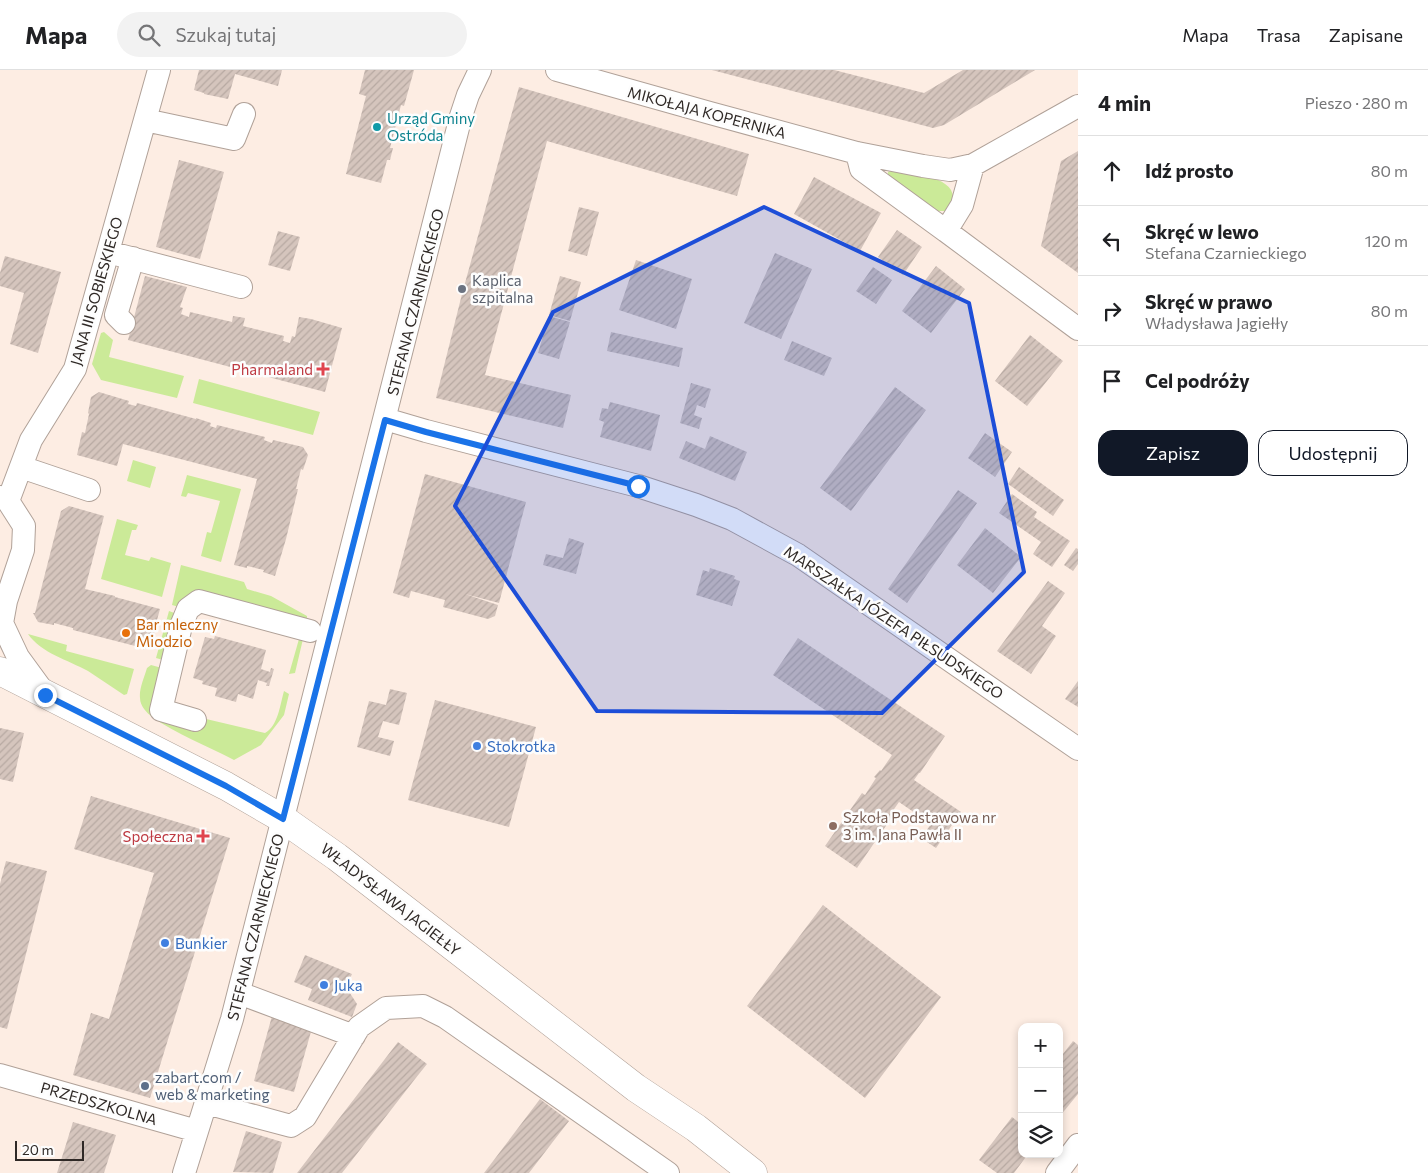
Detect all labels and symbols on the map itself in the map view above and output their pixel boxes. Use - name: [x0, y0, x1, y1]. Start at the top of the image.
- street label: MIKOŁAJA KOPERNIKA: [626, 82, 788, 142]
- place label: Urząd Gminy Ostróda: [387, 109, 475, 144]
- marker: Urząd Gminy Ostróda: [371, 121, 383, 133]
- street label: STEFANA CZARNIECKIEGO: [383, 207, 447, 397]
- street label: JANA III SOBIESKIEGO: [66, 215, 126, 367]
- place label: Kaplica szpitalna: [472, 271, 533, 306]
- marker: Kaplica szpitalna: [456, 283, 468, 295]
- place label: Pharmaland: [231, 360, 313, 378]
- marker: Pharmaland: [317, 363, 329, 375]
- route start: [627, 475, 650, 498]
- street label: MARSZAŁKA JÓZEFA PIŁSUDSKIEGO: [781, 541, 1008, 702]
- place label: Bar mleczny Miodzio: [136, 615, 218, 650]
- marker: Bar mleczny Miodzio: [120, 627, 132, 639]
- route end: [34, 684, 57, 707]
- place label: Stokrotka: [487, 737, 556, 755]
- marker: Stokrotka: [471, 740, 483, 752]
- place label: Szkoła Podstawowa nr 3 im. Jana Pawła II: [843, 808, 996, 843]
- marker: Szkoła Podstawowa nr 3 im. Jana Pawła II: [827, 820, 839, 832]
- place label: Społeczna: [123, 827, 193, 845]
- marker: Społeczna: [197, 830, 209, 842]
- street label: STEFANA CZARNIECKIEGO: [223, 832, 287, 1022]
- street label: WŁADYSŁAWA JAGIEŁŁY: [318, 839, 465, 959]
- place label: Bunkier: [175, 934, 228, 952]
- marker: Bunkier: [159, 937, 171, 949]
- place label: Juka: [334, 976, 363, 994]
- marker: Juka: [318, 979, 330, 991]
- place label: zabart.com / web & marketing: [155, 1068, 270, 1103]
- street label: PRZEDSZKOLNA: [39, 1078, 159, 1128]
- marker: zabart.com / web & marketing: [139, 1080, 151, 1092]
- scale bar: [15, 1138, 84, 1161]

